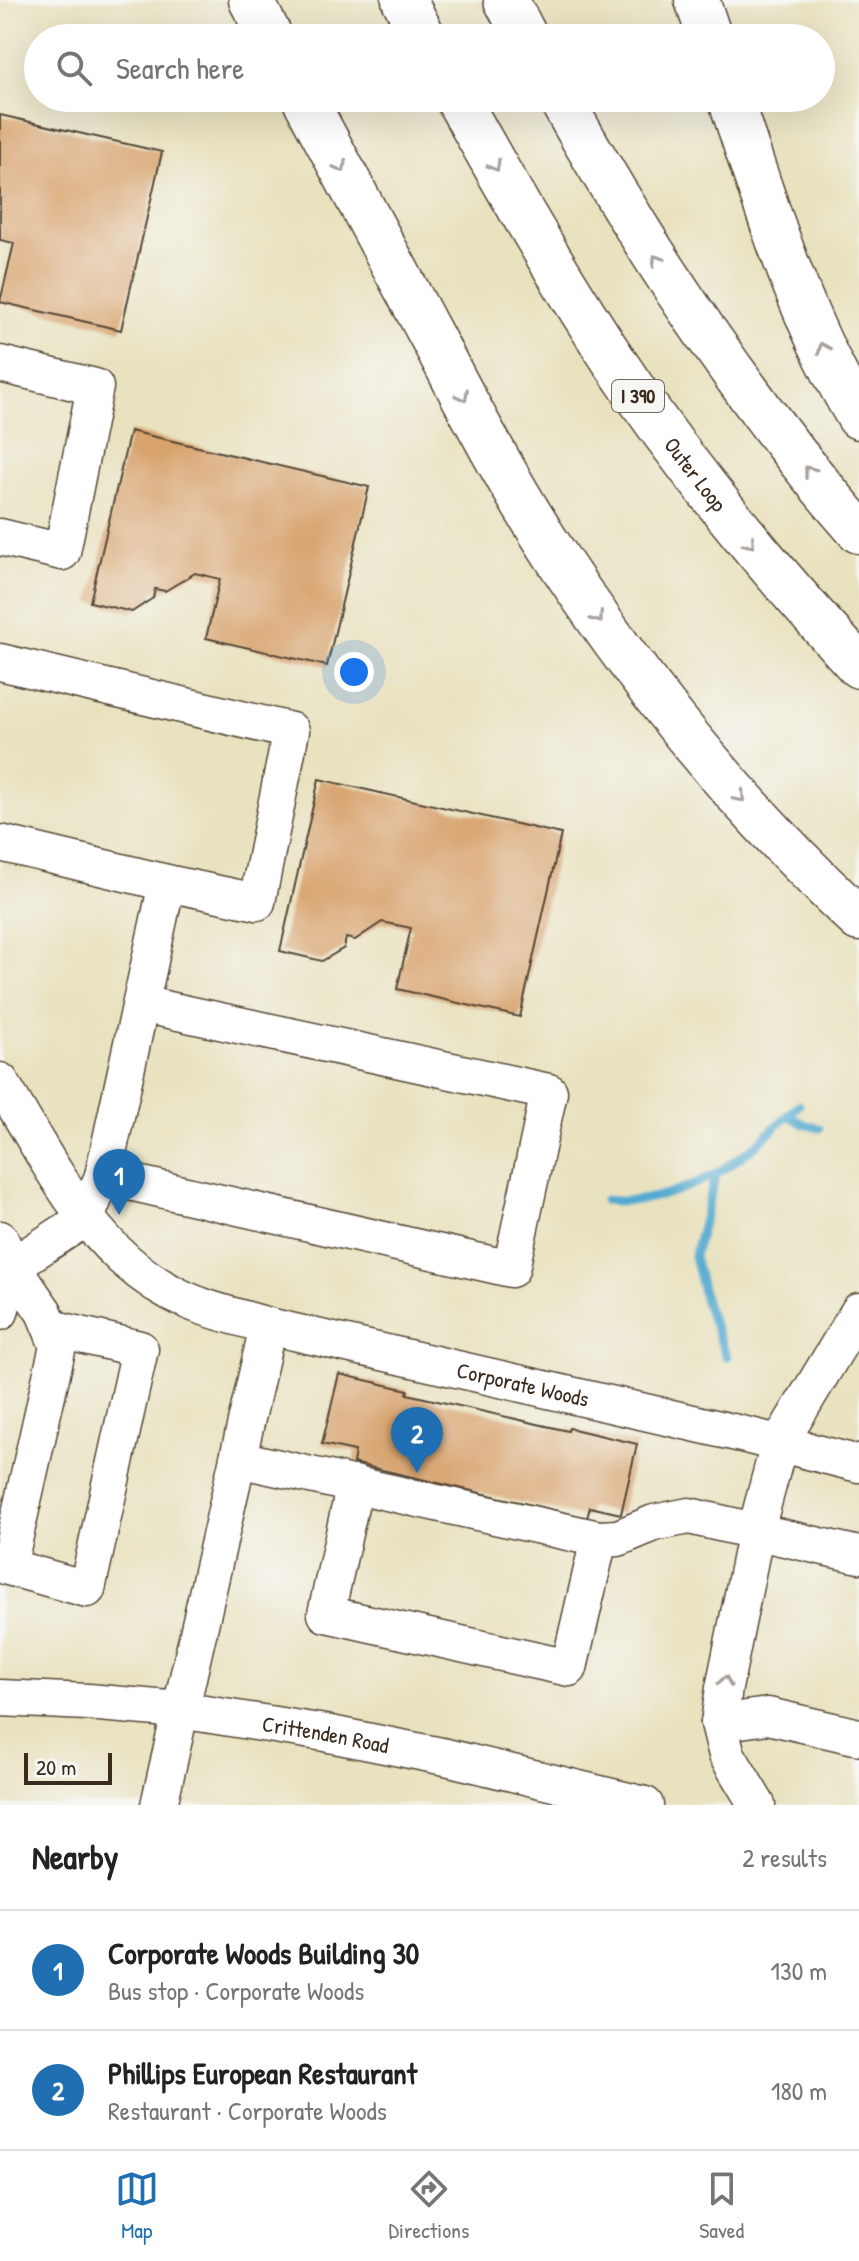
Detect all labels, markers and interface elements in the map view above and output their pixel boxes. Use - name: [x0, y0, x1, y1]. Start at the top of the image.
- search box: [24, 24, 835, 112]
- icon: search: [52, 46, 96, 90]
- text: Search here: [116, 48, 244, 88]
- one-way arrow: [485, 157, 501, 172]
- one-way arrow: [331, 158, 346, 173]
- one-way arrow: [651, 255, 666, 269]
- one-way arrow: [817, 342, 833, 356]
- road number: I 390: [612, 380, 664, 412]
- one-way arrow: [453, 388, 469, 402]
- street label: Outer Loop: [657, 431, 734, 518]
- one-way arrow: [804, 466, 819, 480]
- one-way arrow: [741, 534, 755, 549]
- one-way arrow: [588, 610, 603, 624]
- your location: [334, 652, 374, 692]
- one-way arrow: [731, 788, 745, 803]
- pin: 1: [93, 1149, 145, 1215]
- street label: Corporate Woods: [454, 1355, 592, 1414]
- pin: 2: [391, 1407, 443, 1473]
- one-way arrow: [716, 1674, 733, 1687]
- street label: Crittenden Road: [260, 1708, 392, 1760]
- scale bar: [24, 1749, 112, 1785]
- text: 20 m: [36, 1752, 76, 1782]
- text: Nearby: [32, 1834, 118, 1880]
- text: 2 results: [742, 1840, 827, 1875]
- text: Corporate Woods Building 30: [108, 1933, 419, 1973]
- text: 1: [53, 1953, 63, 1988]
- text: 130 m: [771, 1953, 827, 1988]
- text: Bus stop · Corporate Woods: [108, 1973, 364, 2008]
- text: Phillips European Restaurant: [108, 2053, 417, 2093]
- text: 2: [52, 2073, 64, 2108]
- text: 180 m: [771, 2073, 827, 2108]
- text: Restaurant · Corporate Woods: [108, 2093, 387, 2128]
- tab: Map: [115, 2167, 159, 2245]
- tab: Directions: [389, 2167, 470, 2245]
- tab: Saved: [699, 2167, 744, 2245]

